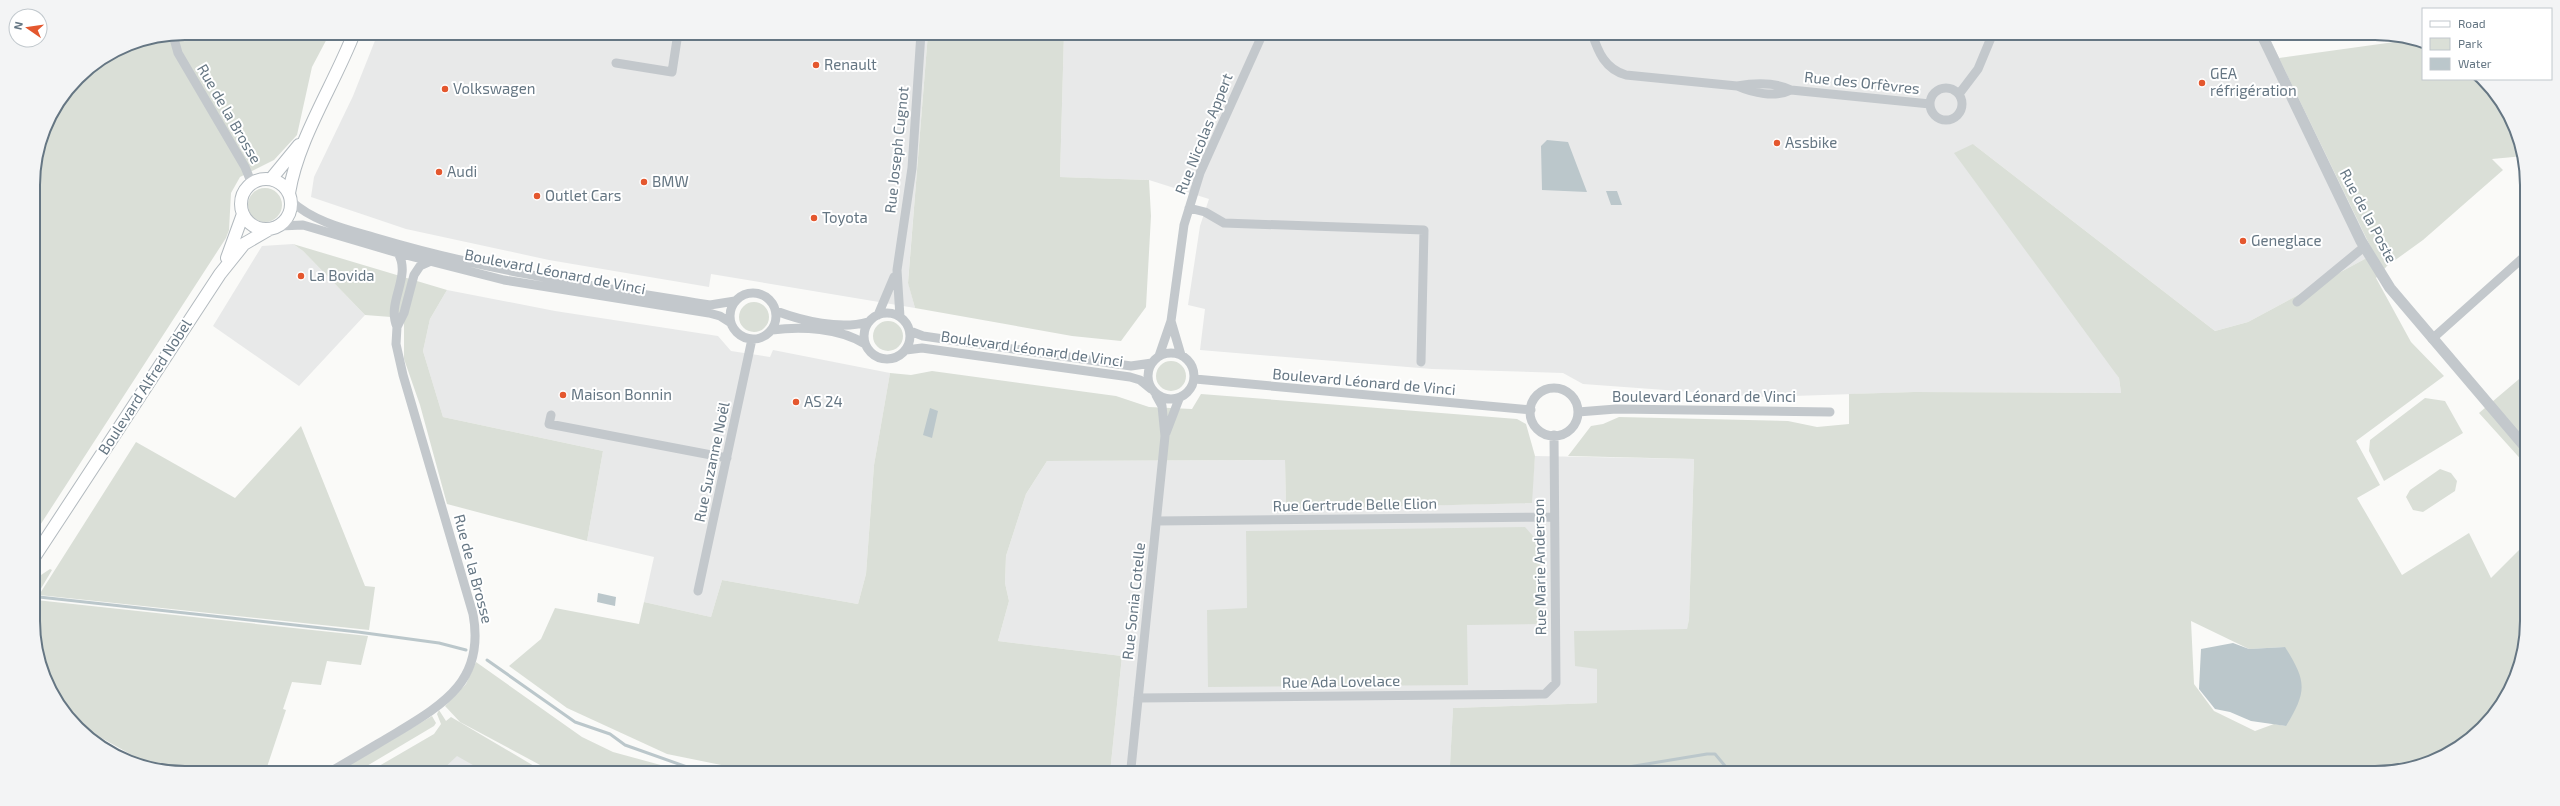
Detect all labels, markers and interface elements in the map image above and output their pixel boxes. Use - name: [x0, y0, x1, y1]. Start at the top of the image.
- north arrow: [8, 8, 48, 48]
- legend: [2422, 8, 2552, 80]
- text: Road: [2458, 16, 2486, 30]
- text: N: [11, 20, 25, 31]
- text: Park: [2458, 36, 2483, 50]
- place label: Renault: [824, 55, 877, 73]
- text: Water: [2458, 56, 2492, 70]
- street label: Rue de la Brosse: [194, 60, 266, 167]
- marker: Renault: [811, 60, 821, 70]
- place label: GEA réfrigération: [2210, 64, 2297, 99]
- street label: Rue des Orfèvres: [1804, 67, 1921, 97]
- street label: Rue Nicolas Appert: [1171, 70, 1236, 197]
- marker: GEA réfrigération: [2197, 78, 2207, 88]
- place label: Volkswagen: [453, 79, 535, 97]
- marker: Volkswagen: [440, 84, 450, 94]
- street label: Rue Joseph Cugnot: [880, 85, 912, 214]
- place label: Assbike: [1785, 133, 1837, 151]
- marker: Assbike: [1772, 138, 1782, 148]
- place label: Audi: [447, 162, 477, 180]
- street label: Rue de la Poste: [2337, 165, 2401, 266]
- marker: Audi: [434, 167, 444, 177]
- place label: BMW: [652, 172, 689, 190]
- marker: BMW: [639, 177, 649, 187]
- place label: Outlet Cars: [545, 186, 621, 204]
- marker: Outlet Cars: [532, 191, 542, 201]
- place label: Toyota: [822, 208, 868, 226]
- marker: Toyota: [809, 213, 819, 223]
- place label: Geneglace: [2251, 231, 2322, 249]
- marker: Geneglace: [2238, 236, 2248, 246]
- street label: Boulevard Léonard de Vinci: [463, 245, 647, 297]
- place label: La Bovida: [309, 266, 375, 284]
- marker: La Bovida: [296, 271, 306, 281]
- street label: Boulevard Alfred Nobel: [94, 315, 195, 458]
- street label: Boulevard Léonard de Vinci: [940, 326, 1125, 370]
- street label: Boulevard Léonard de Vinci: [1272, 364, 1457, 398]
- place label: Maison Bonnin: [571, 385, 672, 403]
- street label: Boulevard Léonard de Vinci: [1612, 387, 1796, 405]
- marker: Maison Bonnin: [558, 390, 568, 400]
- place label: AS 24: [804, 392, 843, 410]
- marker: AS 24: [791, 397, 801, 407]
- street label: Rue Suzanne Noël: [689, 399, 733, 524]
- street label: Rue Gertrude Belle Elion: [1273, 494, 1437, 514]
- street label: Rue Marie Anderson: [1529, 498, 1549, 636]
- street label: Rue de la Brosse: [451, 512, 497, 625]
- street label: Rue Sonia Cotelle: [1118, 541, 1148, 660]
- street label: Rue Ada Lovelace: [1282, 671, 1400, 691]

